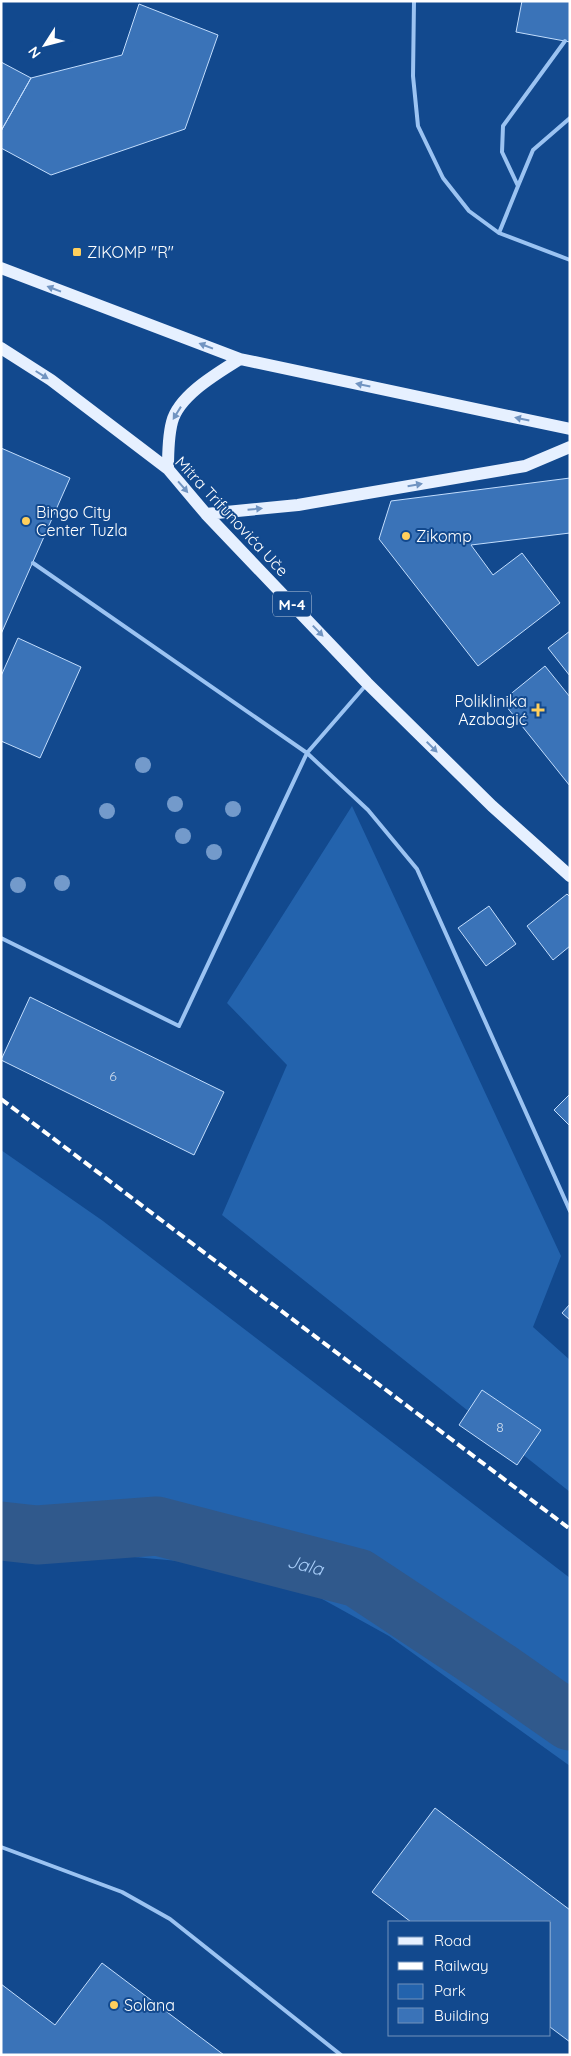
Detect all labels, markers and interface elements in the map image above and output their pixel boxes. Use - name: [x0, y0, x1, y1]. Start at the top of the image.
- north arrow: [20, 20, 70, 70]
- text: N: [24, 43, 45, 62]
- place label: ZIKOMP "R": [87, 242, 174, 262]
- marker: ZIKOMP "R": [71, 246, 83, 258]
- one-way arrow: [46, 285, 61, 293]
- one-way arrow: [198, 342, 213, 350]
- one-way arrow: [36, 370, 49, 379]
- one-way arrow: [355, 381, 371, 389]
- one-way arrow: [172, 406, 182, 419]
- one-way arrow: [514, 415, 530, 423]
- street label: Mitra Trifunovića Uče: [171, 452, 293, 580]
- one-way arrow: [177, 480, 188, 493]
- one-way arrow: [408, 480, 424, 488]
- place label: Bingo City Center Tuzla: [36, 502, 128, 540]
- one-way arrow: [247, 505, 263, 513]
- marker: Bingo City Center Tuzla: [20, 515, 32, 527]
- place label: Zikomp: [416, 526, 472, 546]
- marker: Zikomp: [400, 530, 412, 542]
- road number: M-4: [273, 592, 311, 616]
- one-way arrow: [312, 624, 324, 636]
- place label: Poliklinika Azabagić: [454, 691, 527, 729]
- marker: Poliklinika Azabagić: [531, 703, 545, 717]
- one-way arrow: [425, 740, 437, 752]
- house number: 6: [109, 1067, 117, 1085]
- house number: 8: [496, 1418, 504, 1436]
- water label: Jala: [285, 1549, 327, 1580]
- legend: [388, 1921, 551, 2036]
- text: Road: [434, 1931, 471, 1950]
- text: Railway: [434, 1956, 489, 1975]
- text: Park: [434, 1981, 466, 2000]
- place label: Solana: [124, 1995, 175, 2015]
- marker: Solana: [108, 1999, 120, 2011]
- text: Building: [434, 2006, 489, 2025]

